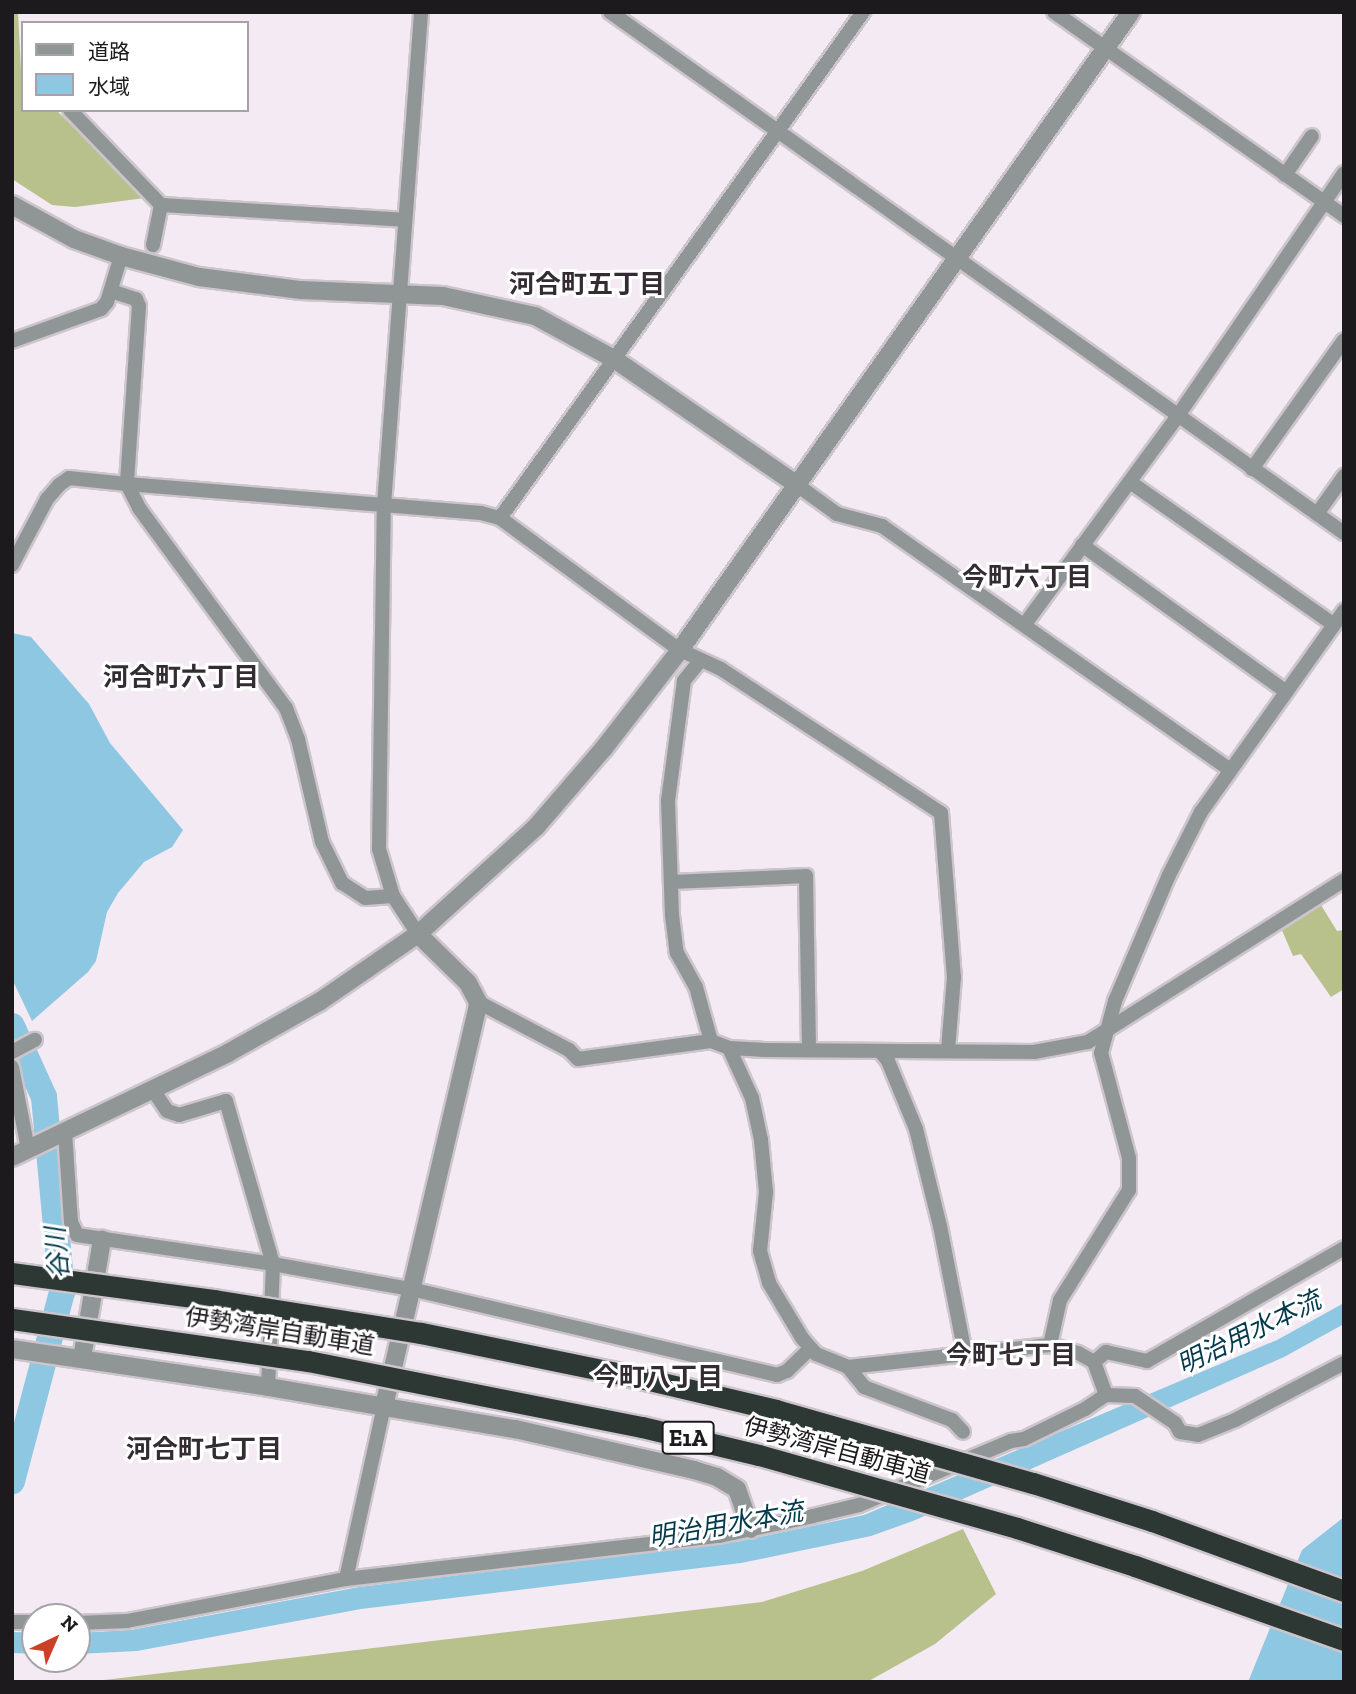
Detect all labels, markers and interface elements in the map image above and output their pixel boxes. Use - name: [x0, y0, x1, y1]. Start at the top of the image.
- legend: [21, 21, 248, 112]
- text: 道路: [88, 39, 130, 64]
- text: 水域: [88, 74, 130, 99]
- district label: 河合町五丁目: [509, 269, 665, 301]
- district label: 今町六丁目: [962, 562, 1092, 594]
- district label: 河合町六丁目: [103, 662, 259, 694]
- water label: 谷川: [40, 1226, 76, 1280]
- water label: 明治用水本流: [1172, 1285, 1326, 1381]
- street label: 伊勢湾岸自動車道: [183, 1302, 377, 1360]
- district label: 今町七丁目: [946, 1340, 1076, 1372]
- district label: 今町八丁目: [593, 1362, 723, 1394]
- street label: 伊勢湾岸自動車道: [741, 1411, 933, 1489]
- road number: E1A: [660, 1418, 716, 1457]
- district label: 河合町七丁目: [126, 1434, 282, 1466]
- water label: 明治用水本流: [646, 1496, 806, 1554]
- north arrow: [21, 1603, 91, 1673]
- text: N: [56, 1611, 83, 1637]

